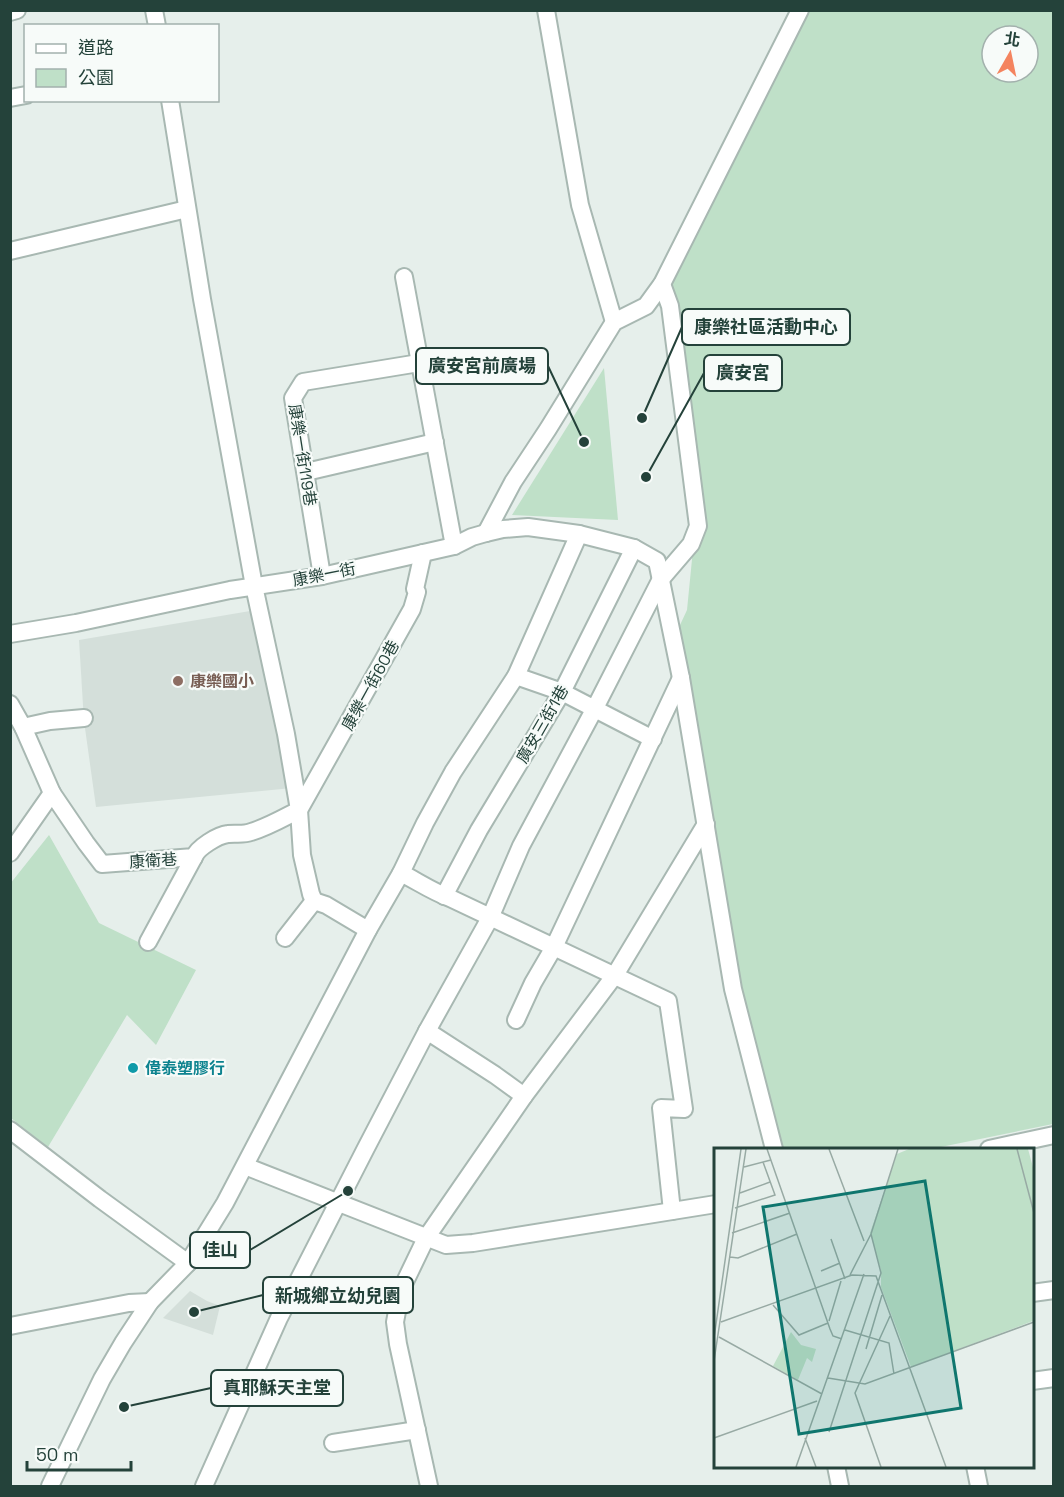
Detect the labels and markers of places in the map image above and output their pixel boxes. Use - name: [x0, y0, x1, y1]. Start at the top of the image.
- callout: 康樂社區活動中心: [682, 309, 850, 345]
- callout: 廣安宮前廣場: [416, 348, 548, 384]
- callout: 廣安宮: [704, 355, 782, 391]
- place label: 康樂國小: [190, 671, 254, 692]
- marker: 康樂國小: [171, 674, 185, 688]
- place label: 偉泰塑膠行: [145, 1058, 225, 1079]
- marker: 偉泰塑膠行: [126, 1061, 140, 1075]
- callout: 佳山: [190, 1232, 250, 1268]
- callout: 新城鄉立幼兒園: [263, 1277, 413, 1313]
- callout: 真耶穌天主堂: [211, 1370, 343, 1406]

